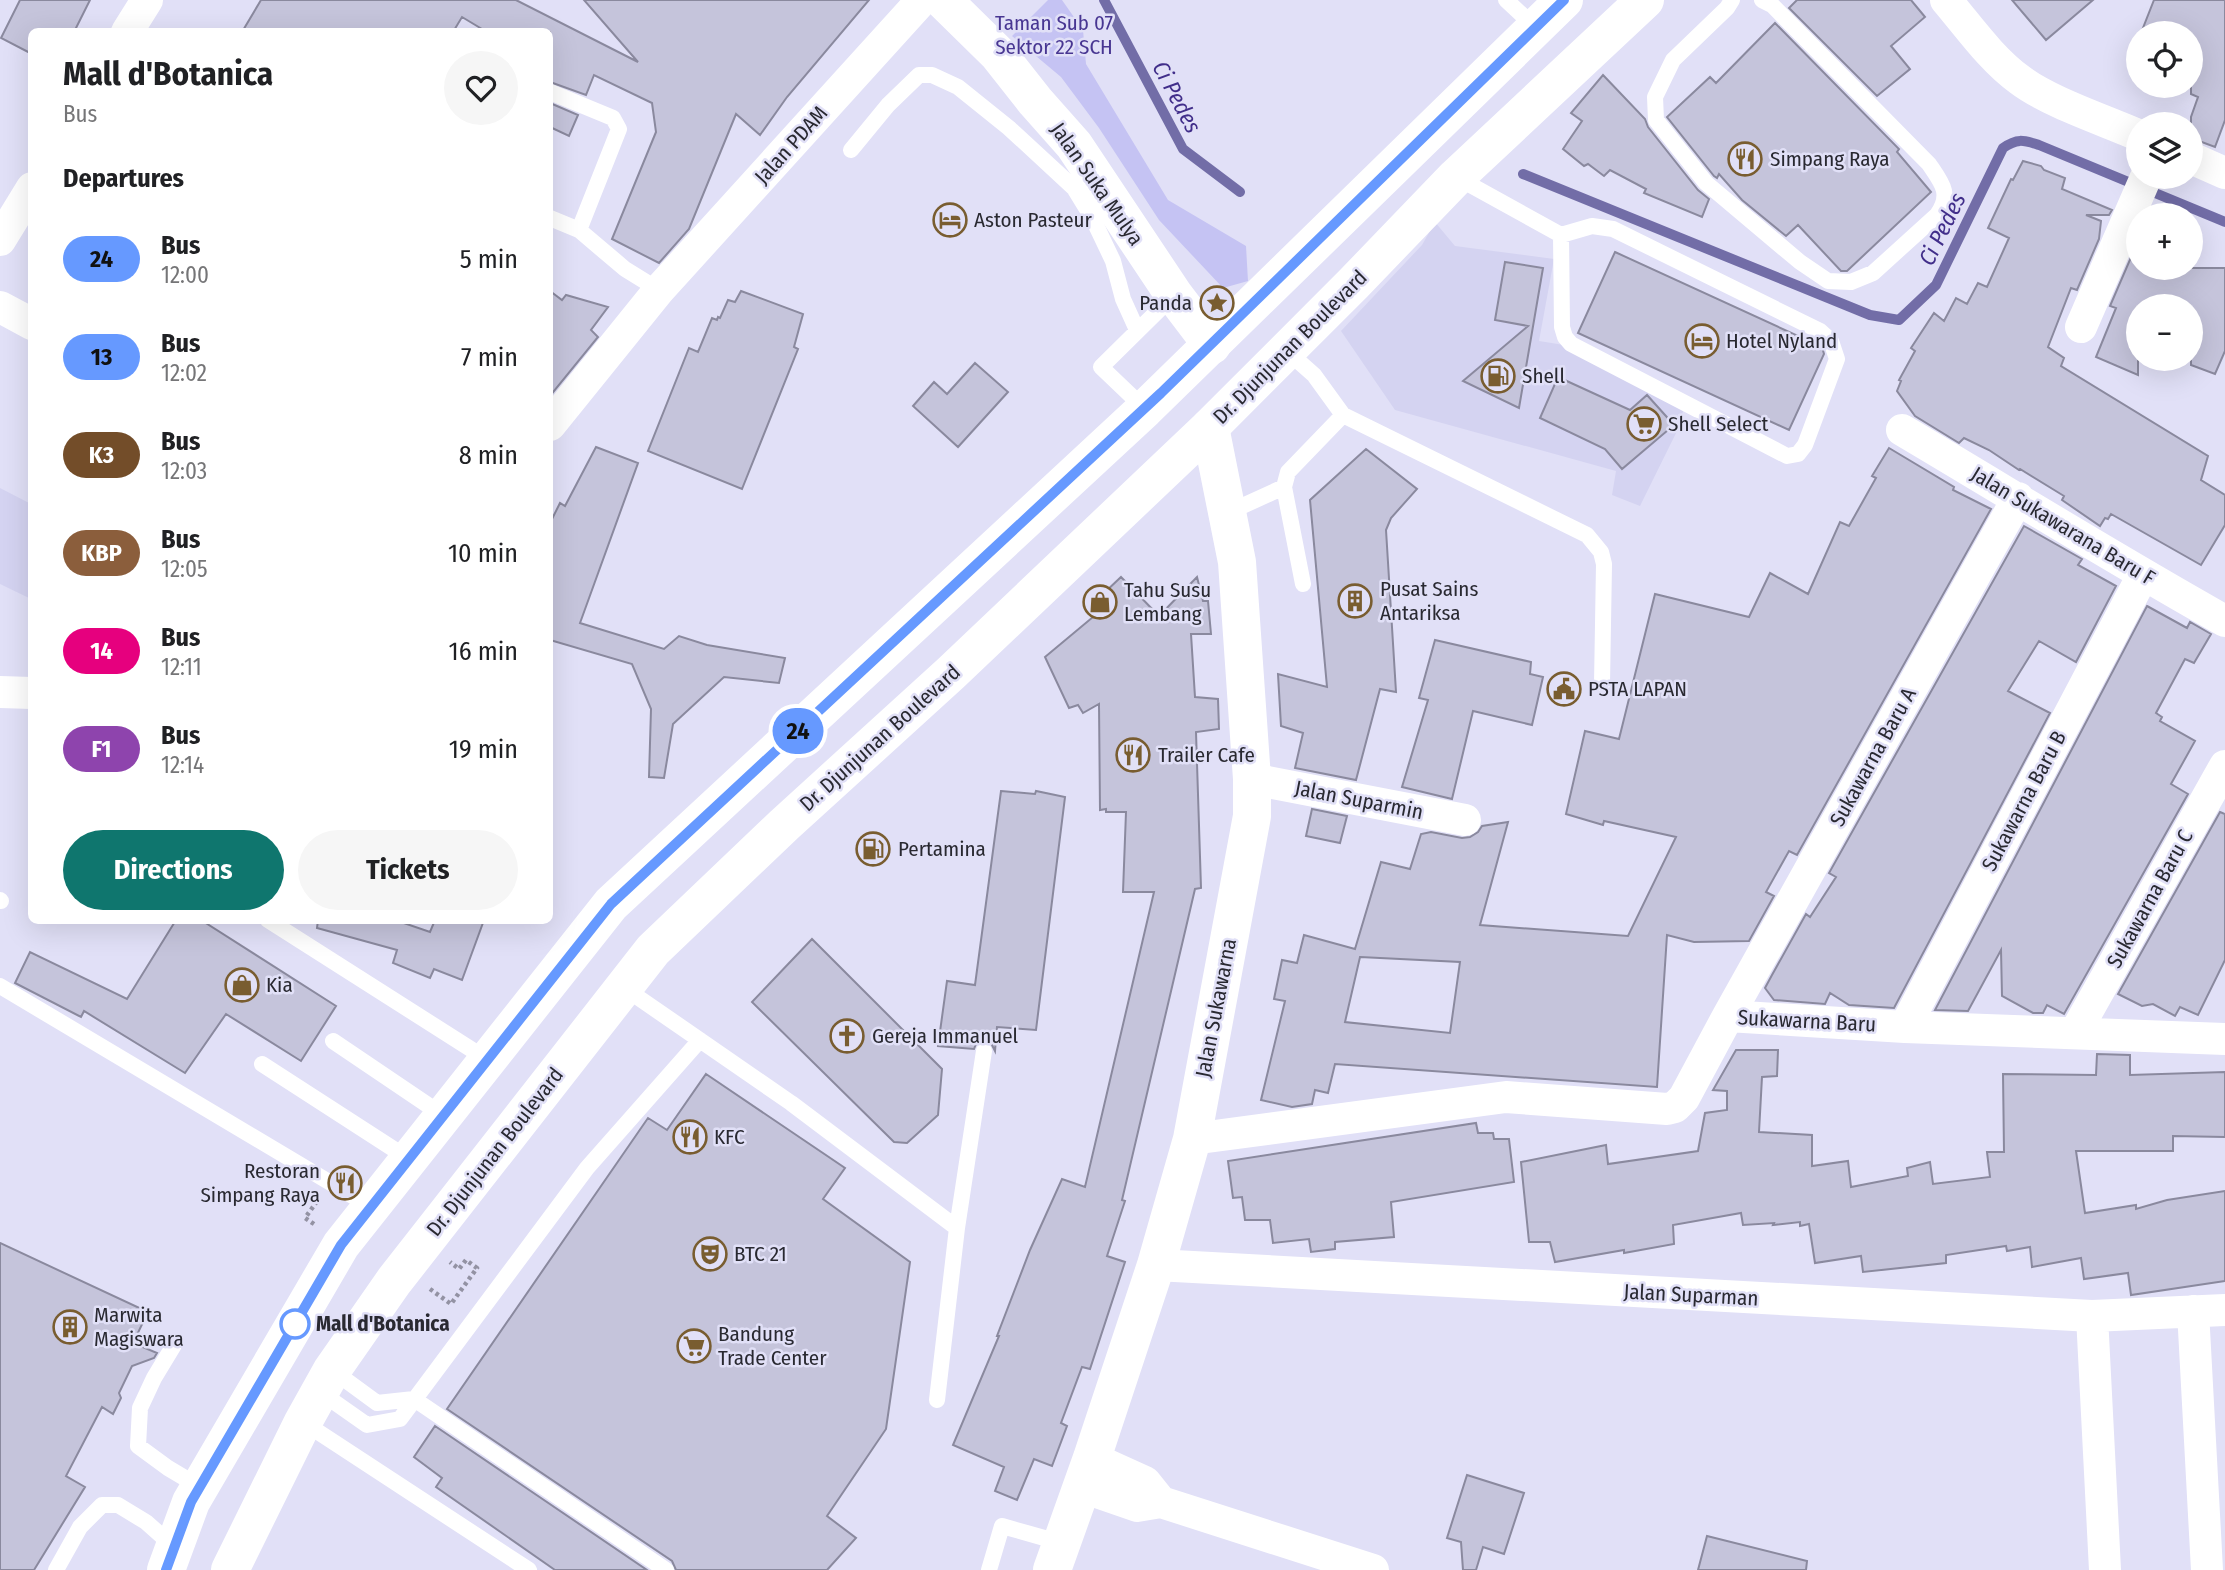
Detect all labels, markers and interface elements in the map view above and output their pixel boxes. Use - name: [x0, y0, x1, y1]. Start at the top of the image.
- park label: Taman Sub 07 Sektor 22 SCH: [995, 10, 1113, 60]
- map controls: [2126, 21, 2203, 371]
- button: locate: [2126, 21, 2203, 98]
- button: heart: [444, 51, 518, 125]
- text: Mall d'Botanica: [63, 54, 273, 94]
- water label: Ci Pedes: [1146, 56, 1208, 138]
- text: Bus: [63, 100, 97, 128]
- street label: Jalan PDAM: [749, 100, 833, 190]
- button: layers: [2126, 112, 2203, 189]
- street label: Jalan Suka Mulya: [1045, 117, 1149, 251]
- restaurant icon: Simpang Raya: [1726, 140, 1764, 178]
- place label: Simpang Raya: [1770, 146, 1890, 172]
- text: Departures: [63, 163, 184, 194]
- water label: Ci Pedes: [1912, 188, 1972, 270]
- hotel icon: Aston Pasteur: [931, 201, 969, 239]
- button: +: [2126, 203, 2203, 280]
- place label: Aston Pasteur: [974, 207, 1093, 233]
- text: Bus: [161, 230, 200, 261]
- text: 5 min: [460, 244, 518, 275]
- text: 24: [90, 245, 113, 273]
- text: 12:00: [161, 261, 209, 289]
- street label: Dr. Djunjunan Boulevard: [1208, 265, 1372, 429]
- place icon: Panda: [1198, 284, 1236, 322]
- place label: Panda: [1139, 290, 1192, 316]
- button: −: [2126, 294, 2203, 371]
- hotel icon: Hotel Nyland: [1683, 322, 1721, 360]
- text: Bus: [161, 328, 200, 359]
- place label: Hotel Nyland: [1726, 328, 1837, 354]
- text: 7 min: [461, 342, 518, 373]
- text: 13: [91, 343, 112, 371]
- fuel station icon: Shell: [1479, 357, 1517, 395]
- text: 12:02: [161, 359, 207, 387]
- place label: Shell: [1522, 363, 1565, 389]
- supermarket icon: Shell Select: [1625, 405, 1663, 443]
- place label: Shell Select: [1668, 411, 1768, 437]
- text: Bus: [161, 426, 200, 457]
- text: 8 min: [459, 440, 518, 471]
- text: K3: [89, 441, 114, 469]
- text: 12:03: [161, 457, 207, 485]
- street label: Jalan Sukawarana Baru F: [1966, 461, 2160, 591]
- text: Bus: [161, 524, 200, 555]
- text: 10 min: [448, 538, 518, 569]
- text: KBP: [81, 539, 122, 567]
- text: 12:05: [161, 555, 208, 583]
- place label: Pusat Sains Antariksa: [1380, 576, 1478, 626]
- place label: Tahu Susu Lembang: [1124, 577, 1211, 627]
- building icon: Pusat Sains Antariksa: [1336, 582, 1374, 620]
- shop icon: Tahu Susu Lembang: [1081, 583, 1119, 621]
- text: Bus: [161, 622, 200, 653]
- text: 16 min: [449, 636, 518, 667]
- text: 14: [90, 637, 113, 665]
- text: 12:11: [161, 653, 202, 681]
- street label: Dr. Djunjunan Boulevard: [794, 659, 966, 817]
- public building icon: PSTA LAPAN: [1545, 670, 1583, 708]
- place label: PSTA LAPAN: [1588, 676, 1687, 702]
- street label: Sukawarna Baru A: [1824, 683, 1922, 831]
- line badge: 24: [766, 708, 830, 754]
- text: 24: [787, 717, 809, 745]
- text: Bus: [161, 720, 200, 751]
- street label: Sukawarna Baru B: [1976, 726, 2072, 876]
- text: 19 min: [449, 734, 518, 765]
- text: F1: [91, 735, 112, 763]
- restaurant icon: Trailer Cafe: [1114, 736, 1152, 774]
- place label: Trailer Cafe: [1158, 742, 1255, 768]
- text: 12:14: [161, 751, 204, 779]
- street label: Jalan Suparmin: [1293, 775, 1425, 825]
- street label: Sukawarna Baru C: [2101, 825, 2199, 973]
- button: Directions: [63, 830, 284, 910]
- button: Tickets: [298, 830, 518, 910]
- fuel station icon: Pertamina: [854, 830, 892, 868]
- place label: Pertamina: [898, 836, 986, 862]
- street label: Jalan Sukawarna: [1190, 936, 1242, 1080]
- shop icon: Kia: [223, 966, 261, 1004]
- place label: Kia: [266, 972, 293, 998]
- street label: Sukawarna Baru: [1737, 1004, 1877, 1038]
- church icon: Gereja Immanuel: [828, 1017, 866, 1055]
- place label: Gereja Immanuel: [872, 1023, 1019, 1049]
- street label: Dr. Djunjunan Boulevard: [421, 1062, 569, 1242]
- restaurant icon: KFC: [671, 1118, 709, 1156]
- place label: KFC: [714, 1124, 745, 1150]
- place label: Restoran Simpang Raya: [200, 1158, 320, 1208]
- restaurant icon: Restoran Simpang Raya: [326, 1164, 364, 1202]
- theatre icon: BTC 21: [691, 1235, 729, 1273]
- place label: BTC 21: [734, 1241, 787, 1267]
- street label: Jalan Suparman: [1623, 1278, 1759, 1312]
- place label: Marwita Magiswara: [94, 1302, 184, 1352]
- building icon: Marwita Magiswara: [51, 1308, 89, 1346]
- marker: Mall d'Botanica: [280, 1309, 310, 1339]
- place label: Mall d'Botanica: [316, 1311, 450, 1337]
- place label: Bandung Trade Center: [718, 1321, 827, 1371]
- supermarket icon: Bandung Trade Center: [675, 1327, 713, 1365]

